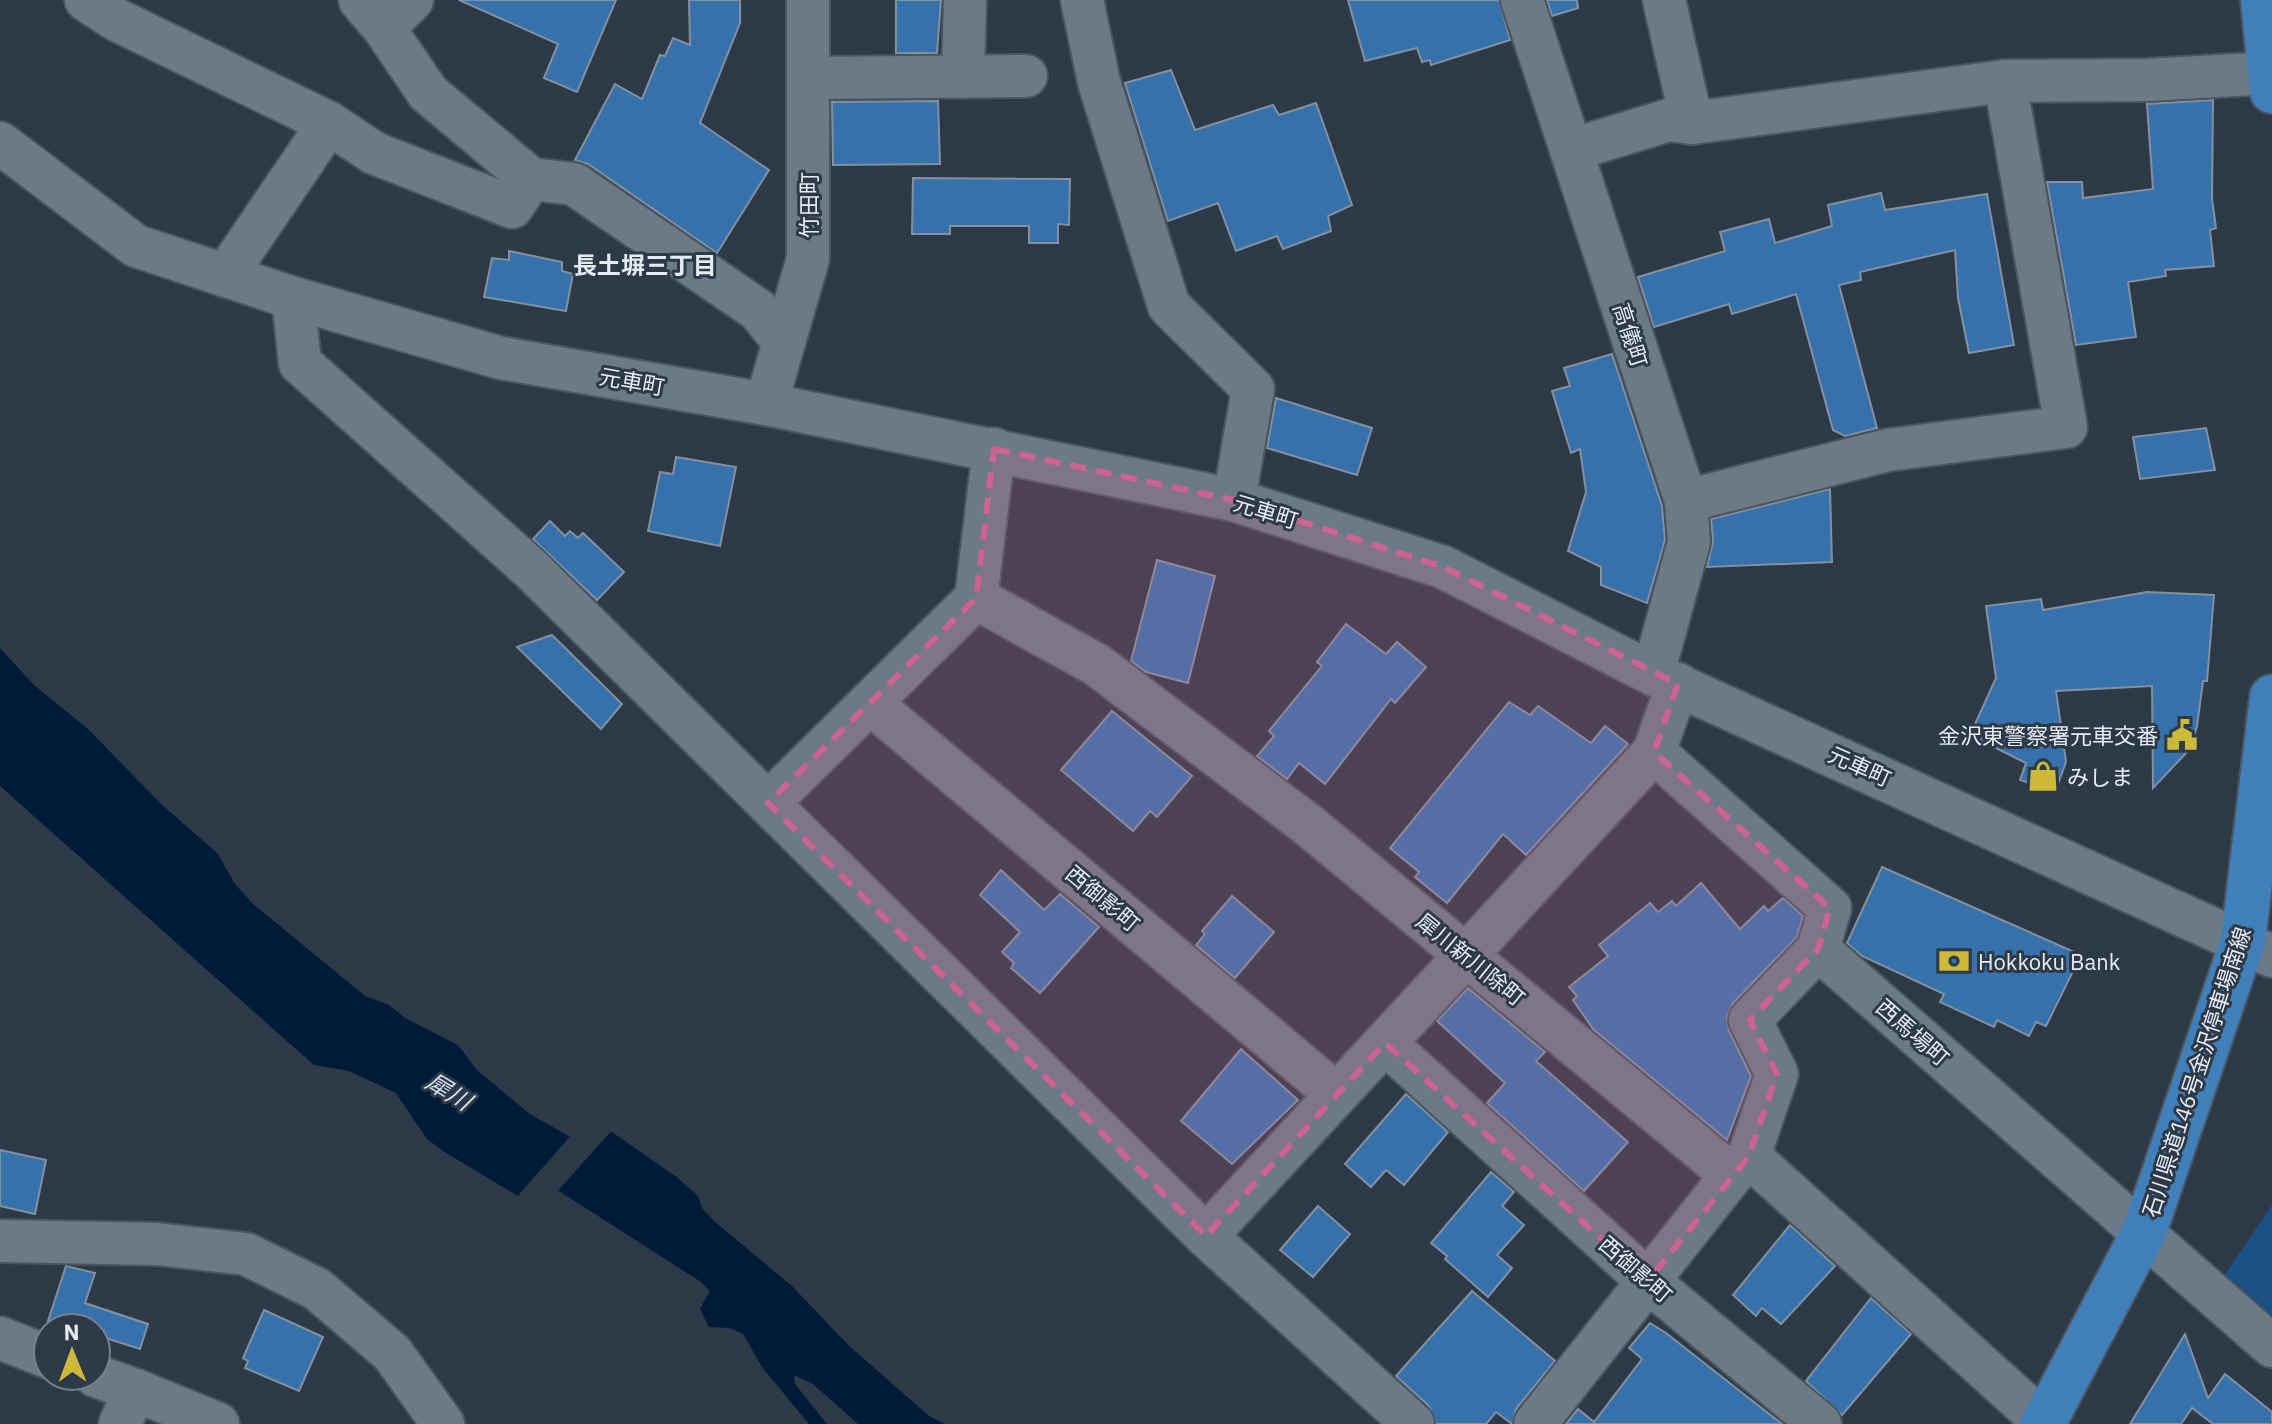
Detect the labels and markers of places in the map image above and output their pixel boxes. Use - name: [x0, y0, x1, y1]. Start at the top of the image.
- public building icon: 金沢東警察署元車交番: [2165, 718, 2199, 752]
- place label: 金沢東警察署元車交番: [1938, 721, 2158, 750]
- shop icon: みしま: [2026, 759, 2060, 793]
- place label: みしま: [2067, 762, 2133, 791]
- bank icon: Hokkoku Bank: [1937, 944, 1971, 978]
- place label: Hokkoku Bank: [1978, 947, 2121, 976]

